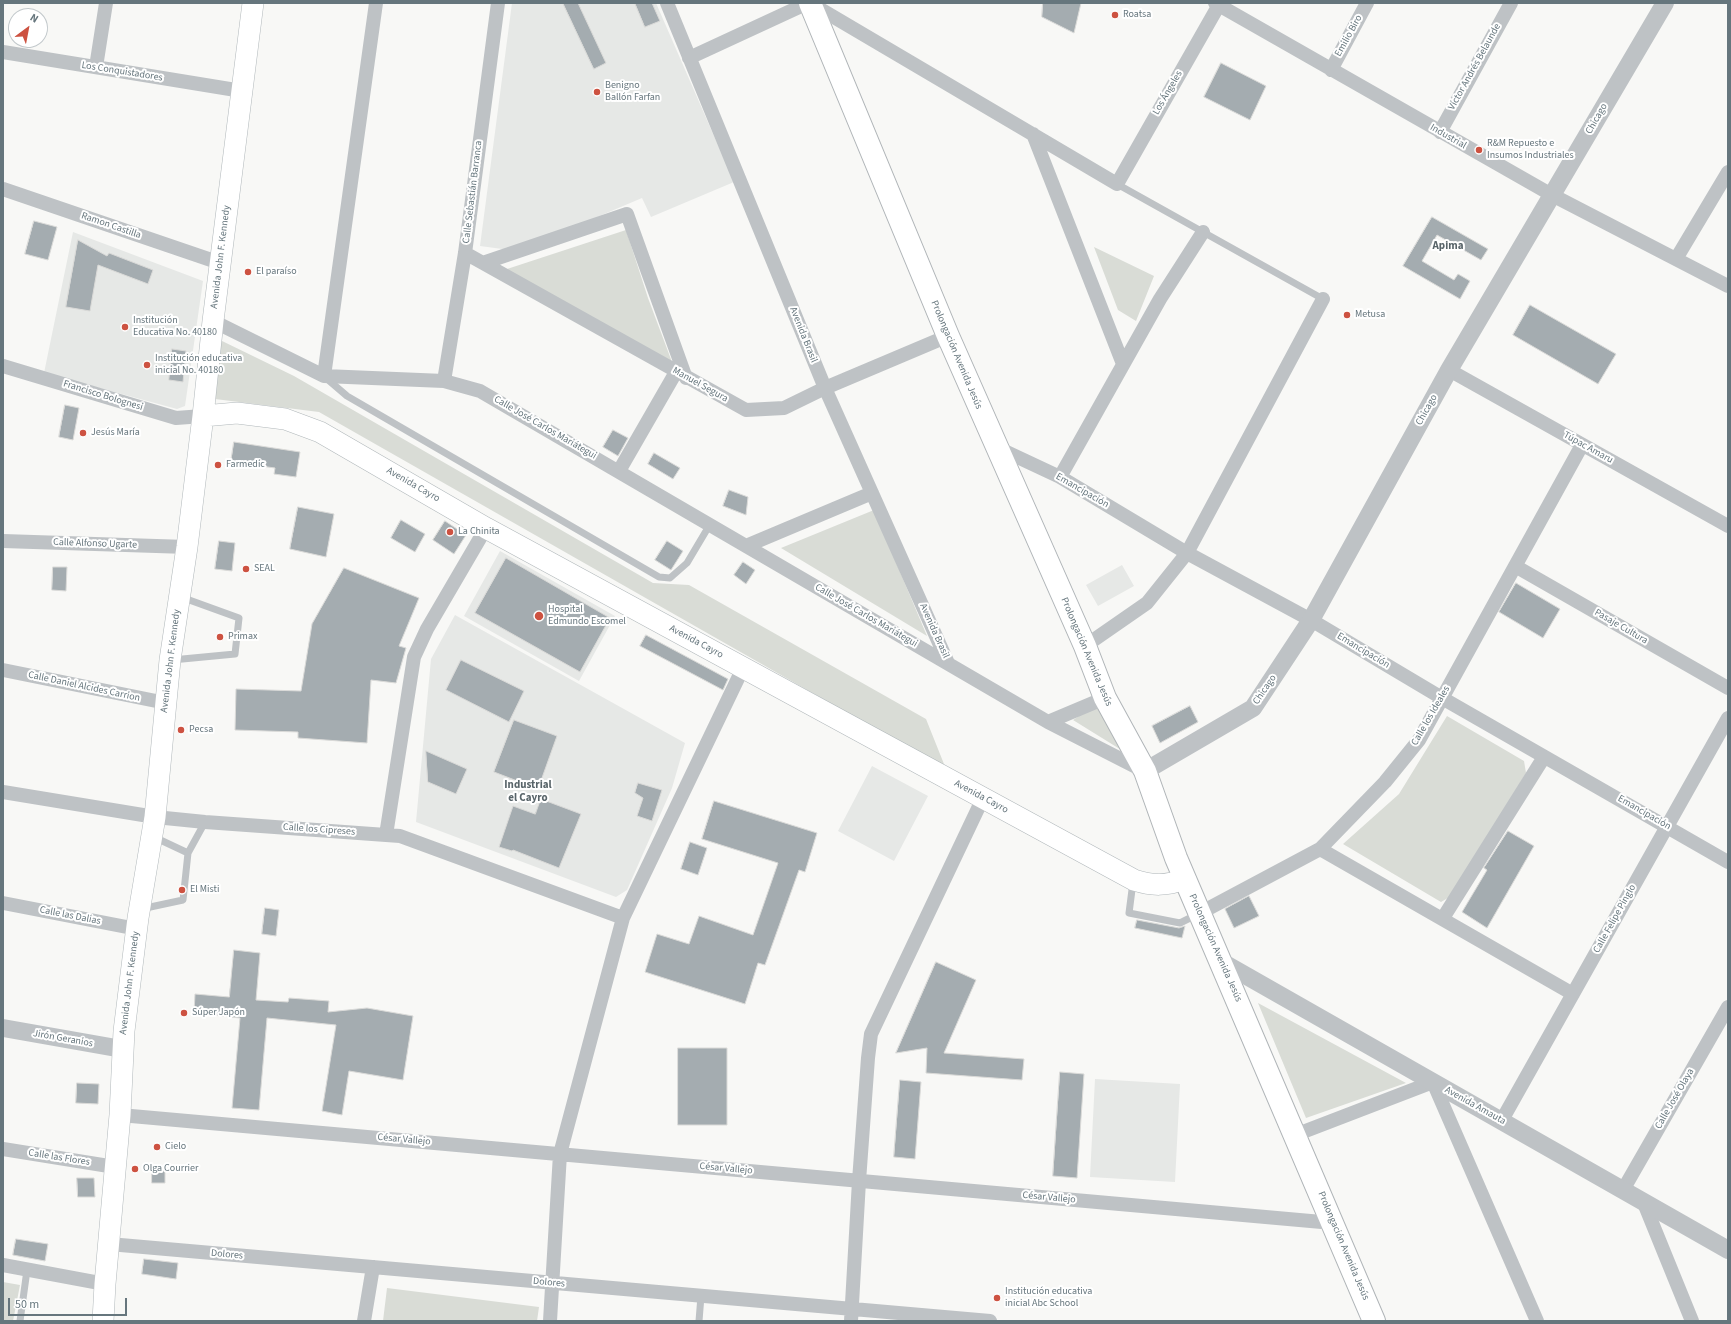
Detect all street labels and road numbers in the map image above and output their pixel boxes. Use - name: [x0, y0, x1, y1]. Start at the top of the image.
- street label: Emilio Biro: [1333, 13, 1365, 59]
- street label: Víctor Andrés Belaunde: [1446, 22, 1504, 112]
- street label: Los Conquistadores: [81, 60, 163, 84]
- street label: Los Ángeles: [1151, 69, 1185, 117]
- street label: Chicago: [1583, 102, 1611, 136]
- street label: Industrial: [1428, 122, 1468, 152]
- street label: Calle Sebastián Barranca: [461, 140, 485, 244]
- street label: Avenida John F. Kennedy: [209, 205, 233, 309]
- street label: Ramon Castilla: [79, 210, 143, 242]
- street label: Prolongación Avenida Jesús: [928, 299, 984, 411]
- street label: Avenida Brasil: [786, 305, 820, 365]
- street label: Manuel Segura: [670, 365, 730, 405]
- street label: Francisco Bolognesi: [62, 378, 144, 414]
- street label: Chicago: [1414, 392, 1440, 428]
- street label: Calle José Carlos Mariátegui: [491, 394, 599, 462]
- street label: Túpac Amaru: [1561, 429, 1615, 467]
- street label: Avenida Cayro: [384, 465, 442, 505]
- street label: Emancipación: [1053, 471, 1111, 511]
- street label: Calle Alfonso Ugarte: [53, 537, 137, 551]
- street label: Calle José Carlos Mariátegui: [812, 582, 920, 650]
- street label: Prolongación Avenida Jesús: [1058, 596, 1114, 708]
- street label: Avenida Brasil: [917, 602, 951, 660]
- street label: Pasaje Cultura: [1592, 607, 1650, 647]
- street label: Avenida John F. Kennedy: [159, 609, 183, 713]
- street label: Avenida Cayro: [667, 623, 725, 661]
- street label: Emancipación: [1334, 631, 1392, 671]
- street label: Calle Daniel Alcides Carrion: [27, 669, 141, 705]
- street label: Chicago: [1251, 673, 1279, 707]
- street label: Calle los Ideales: [1409, 684, 1453, 748]
- street label: Avenida Cayro: [952, 778, 1010, 816]
- street label: Emancipación: [1615, 793, 1673, 833]
- street label: Calle los Cipreses: [283, 821, 355, 839]
- street label: Calle Felipe Pinglo: [1591, 883, 1639, 955]
- street label: Prolongación Avenida Jesús: [1186, 892, 1244, 1004]
- street label: Calle las Dalias: [38, 904, 102, 928]
- street label: Avenida John F. Kennedy: [118, 931, 142, 1035]
- street label: Jirón Geranios: [32, 1028, 94, 1050]
- street label: Calle José Olaya: [1653, 1067, 1697, 1131]
- street label: Avenida Amauta: [1442, 1084, 1508, 1128]
- street label: César Vallejo: [377, 1132, 431, 1148]
- street label: Calle las Flores: [27, 1147, 91, 1169]
- street label: César Vallejo: [699, 1161, 753, 1177]
- street label: César Vallejo: [1022, 1190, 1076, 1206]
- street label: Prolongación Avenida Jesús: [1315, 1190, 1371, 1302]
- street label: Dolores: [211, 1248, 243, 1262]
- street label: Dolores: [533, 1276, 565, 1290]

